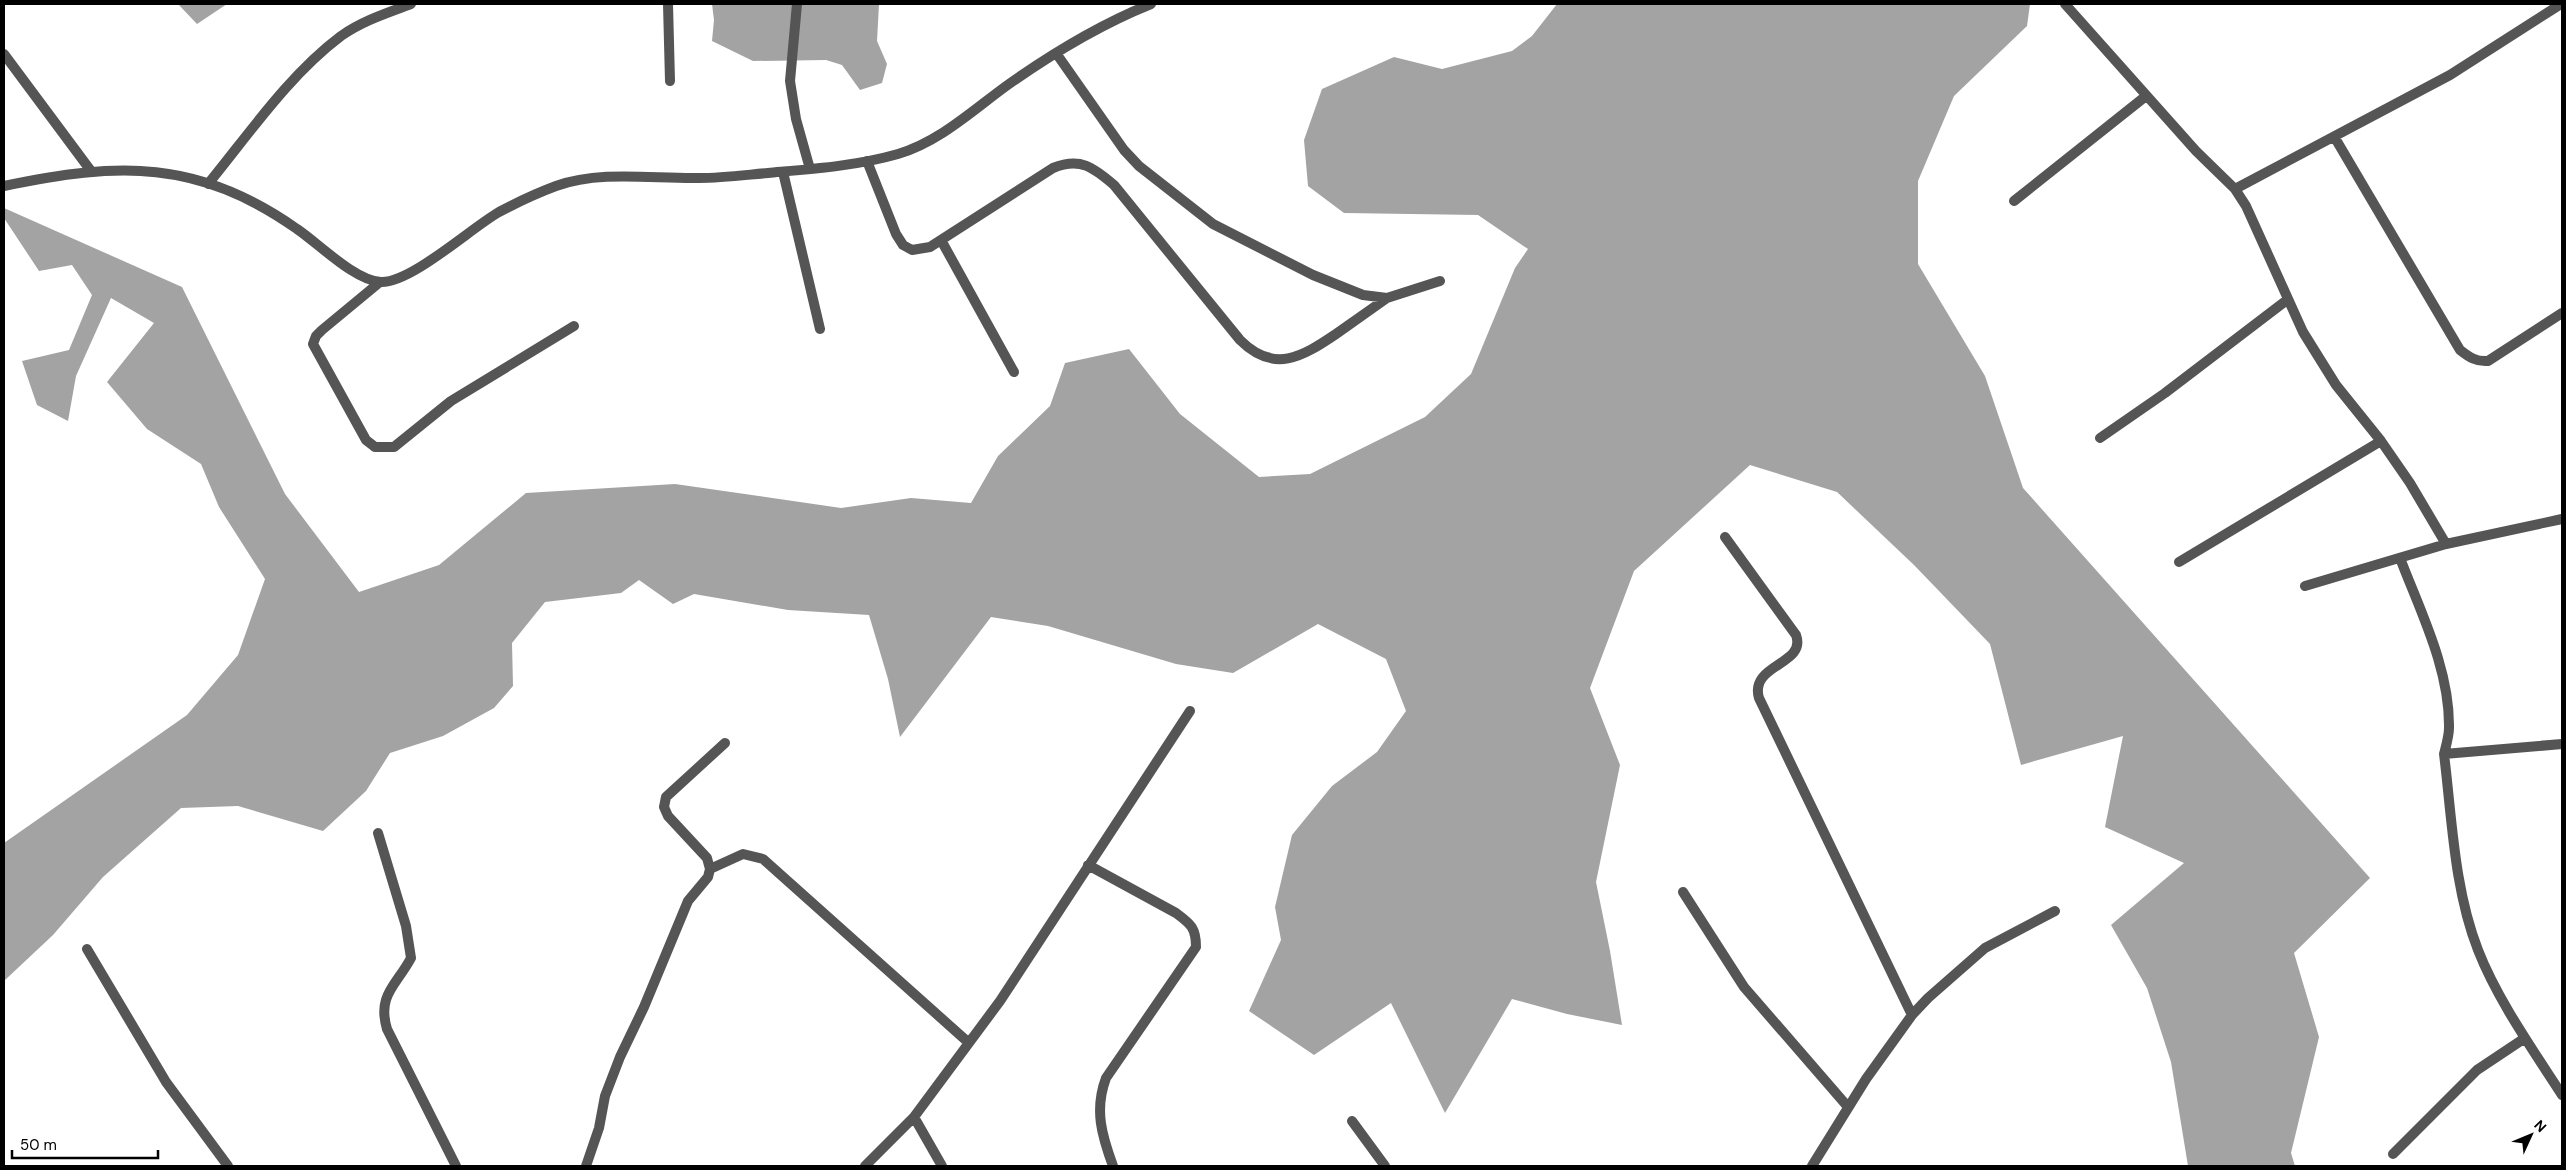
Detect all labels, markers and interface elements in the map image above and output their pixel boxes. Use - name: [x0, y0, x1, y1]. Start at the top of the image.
- north arrow: [2506, 1110, 2556, 1160]
- text: N: [2530, 1116, 2550, 1136]
- scale bar: [12, 1128, 159, 1160]
- text: 50 m: [20, 1135, 57, 1155]

